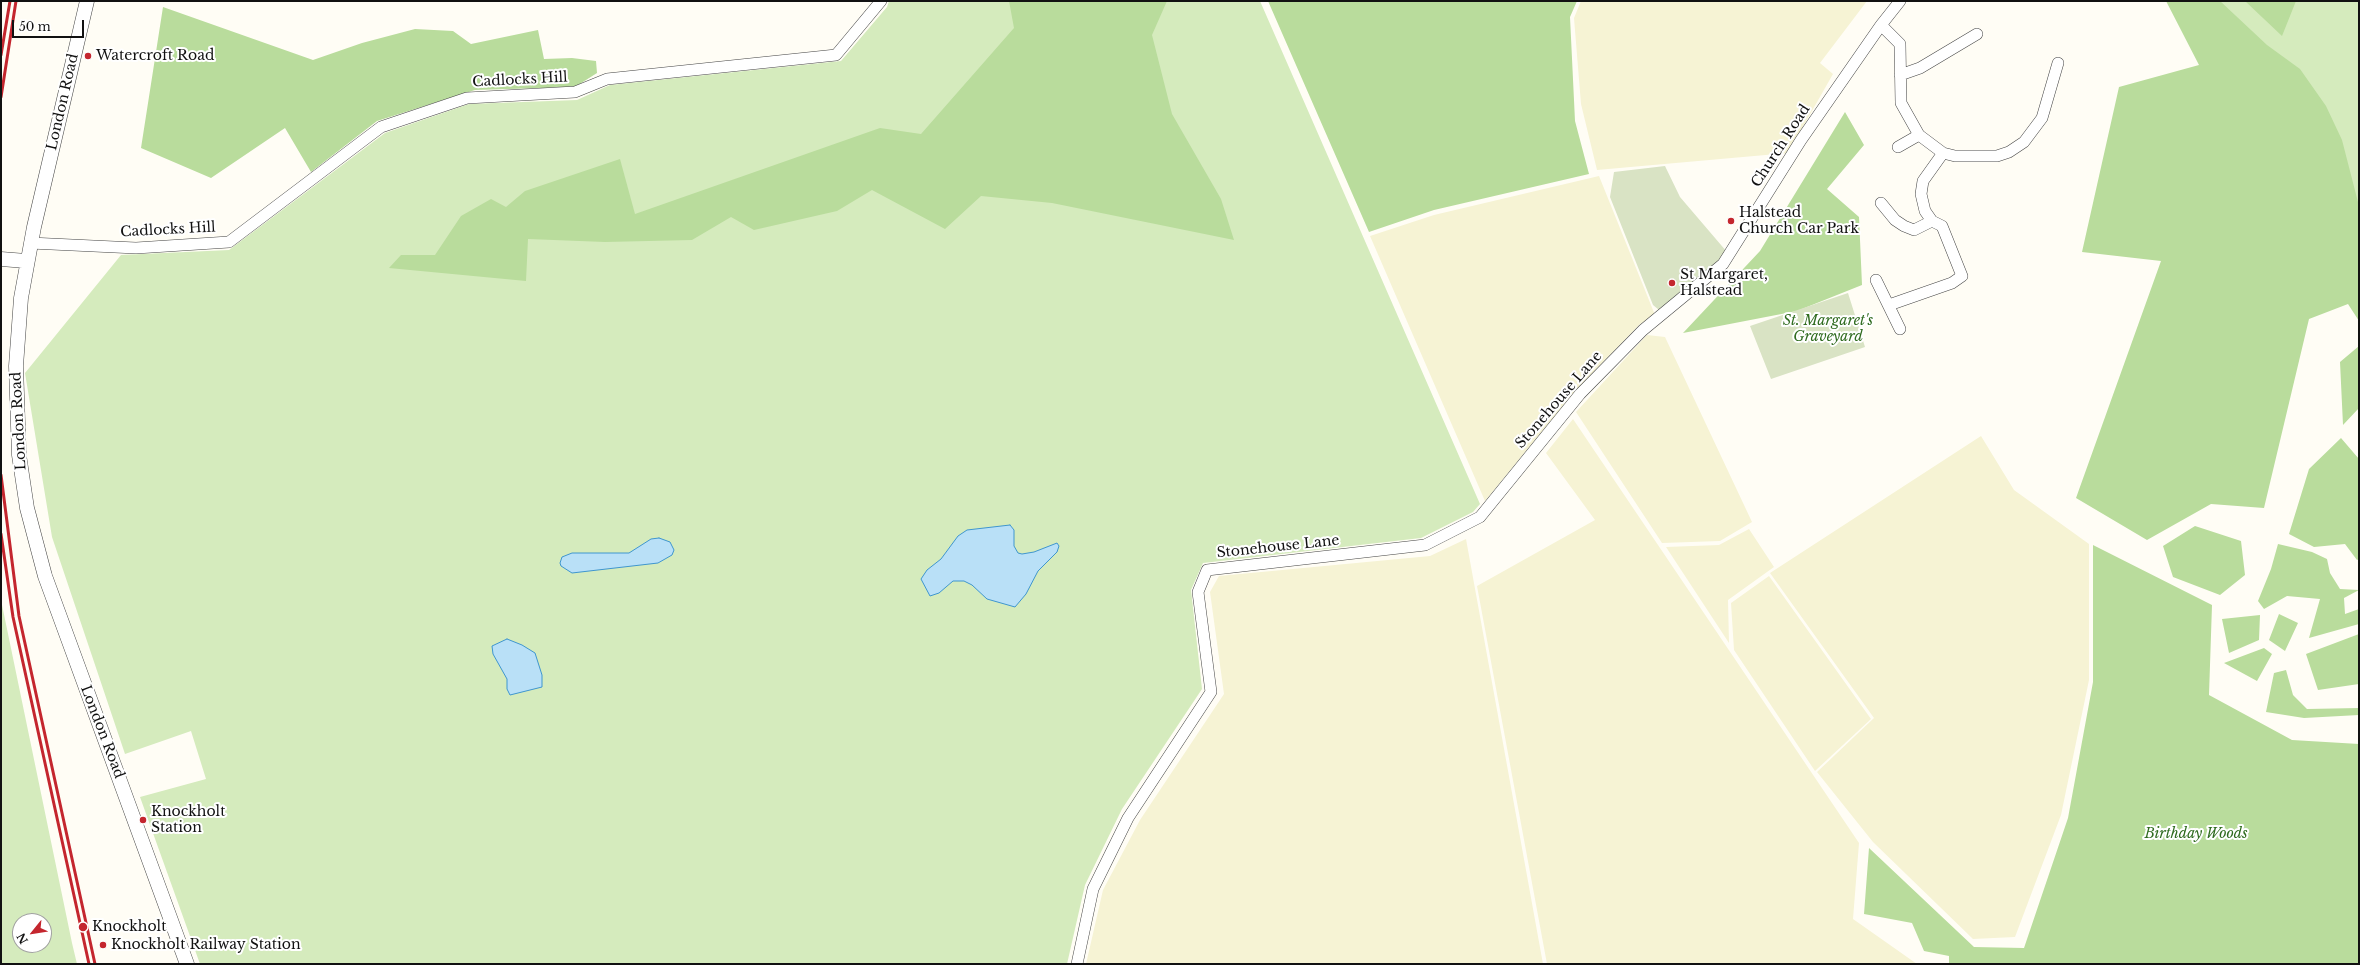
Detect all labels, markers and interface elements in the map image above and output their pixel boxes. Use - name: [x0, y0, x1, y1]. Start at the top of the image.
- scale bar: [14, 12, 86, 38]
- text: 50 m: [19, 19, 51, 34]
- place label: Watercroft Road: [96, 48, 214, 64]
- marker: Watercroft Road: [83, 51, 93, 61]
- street label: London Road: [44, 52, 82, 152]
- street label: Cadlocks Hill: [472, 69, 568, 91]
- street label: Church Road: [1748, 102, 1814, 190]
- place label: Halstead Church Car Park: [1739, 205, 1859, 238]
- marker: Halstead Church Car Park: [1726, 216, 1736, 226]
- street label: Cadlocks Hill: [120, 219, 216, 241]
- place label: St Margaret, Halstead: [1680, 267, 1768, 300]
- marker: St Margaret, Halstead: [1667, 278, 1677, 288]
- park label: St. Margaret's Graveyard: [1783, 313, 1873, 346]
- street label: Stonehouse Lane: [1512, 348, 1606, 452]
- street label: London Road: [8, 371, 30, 471]
- street label: Stonehouse Lane: [1216, 532, 1340, 562]
- street label: London Road: [77, 683, 127, 781]
- place label: Knockholt Station: [151, 804, 225, 836]
- marker: Knockholt Station: [138, 815, 148, 825]
- park label: Birthday Woods: [2144, 826, 2248, 842]
- north arrow: [12, 913, 52, 953]
- place label: Knockholt: [92, 919, 166, 935]
- marker: Knockholt: [77, 921, 89, 933]
- text: N: [14, 931, 31, 946]
- place label: Knockholt Railway Station: [111, 937, 301, 953]
- marker: Knockholt Railway Station: [98, 940, 108, 950]

